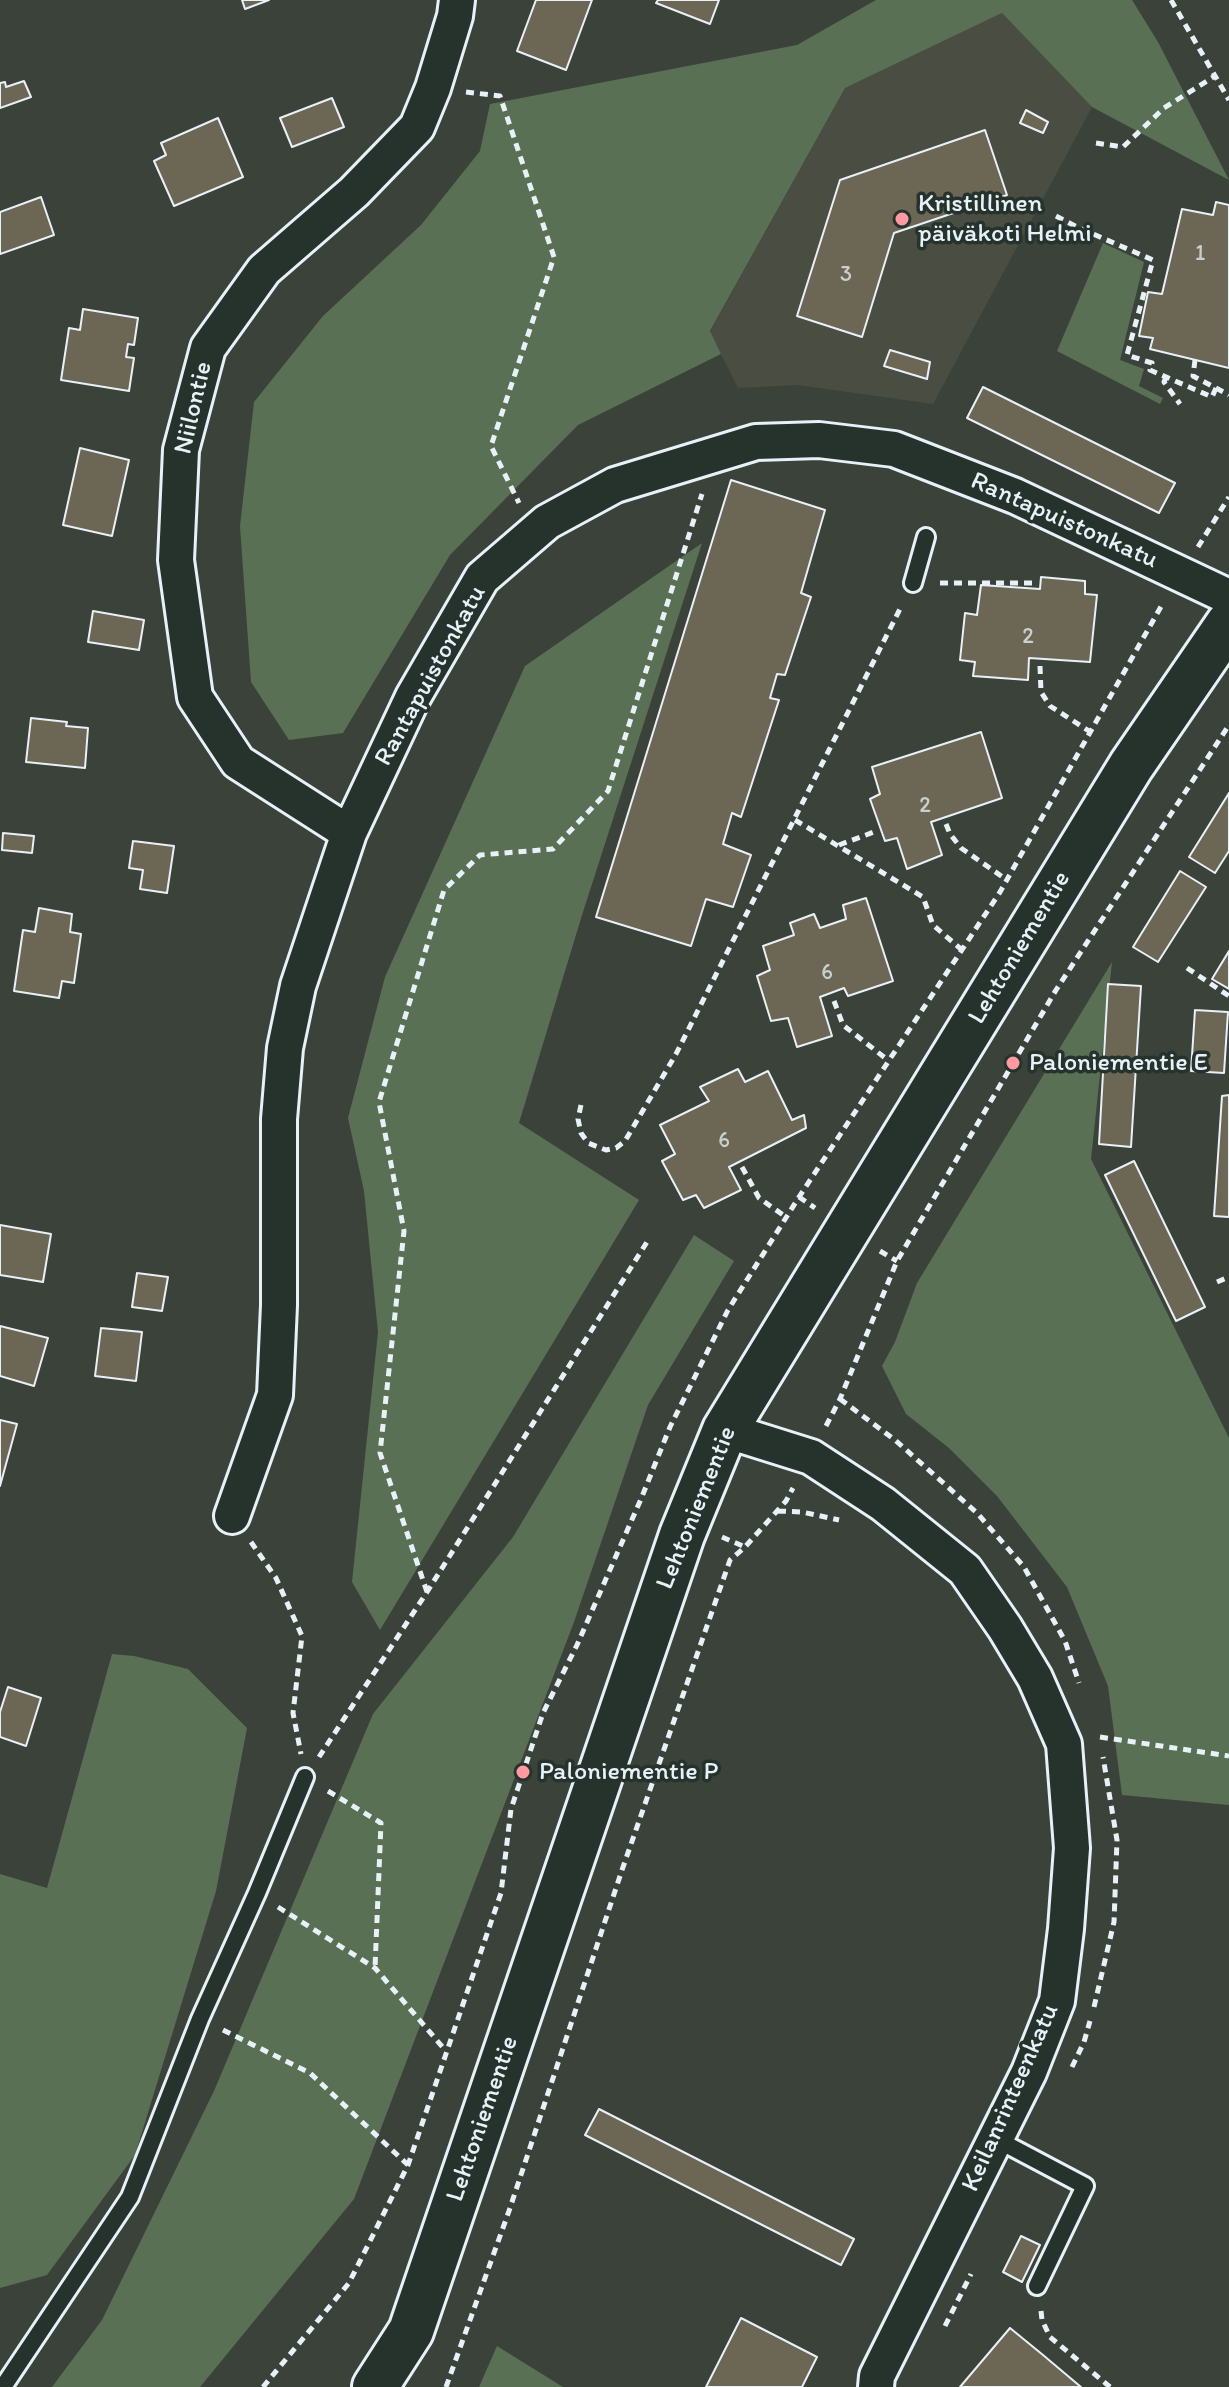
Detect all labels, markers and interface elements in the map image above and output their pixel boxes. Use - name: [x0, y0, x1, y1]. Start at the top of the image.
- place label: Kristillinen päiväkoti Helmi: [918, 188, 1092, 250]
- marker: Kristillinen päiväkoti Helmi: [893, 210, 911, 228]
- house number: 1: [1195, 241, 1205, 267]
- house number: 3: [840, 262, 852, 288]
- street label: Niilontie: [168, 359, 220, 457]
- street label: Rantapuistonkatu: [966, 466, 1162, 576]
- street label: Rantapuistonkatu: [368, 580, 494, 772]
- house number: 2: [1022, 624, 1034, 650]
- house number: 2: [919, 793, 931, 819]
- street label: Lehtoniementie: [962, 866, 1078, 1030]
- house number: 6: [821, 960, 833, 986]
- place label: Paloniementie E: [1029, 1047, 1208, 1079]
- marker: Paloniementie E: [1004, 1054, 1022, 1072]
- house number: 6: [718, 1128, 730, 1154]
- street label: Lehtoniementie: [650, 1422, 744, 1594]
- place label: Paloniementie P: [539, 1756, 718, 1788]
- marker: Paloniementie P: [514, 1763, 532, 1781]
- street label: Keilanrinteenkatu: [956, 1999, 1066, 2197]
- street label: Lehtoniementie: [440, 2032, 526, 2206]

